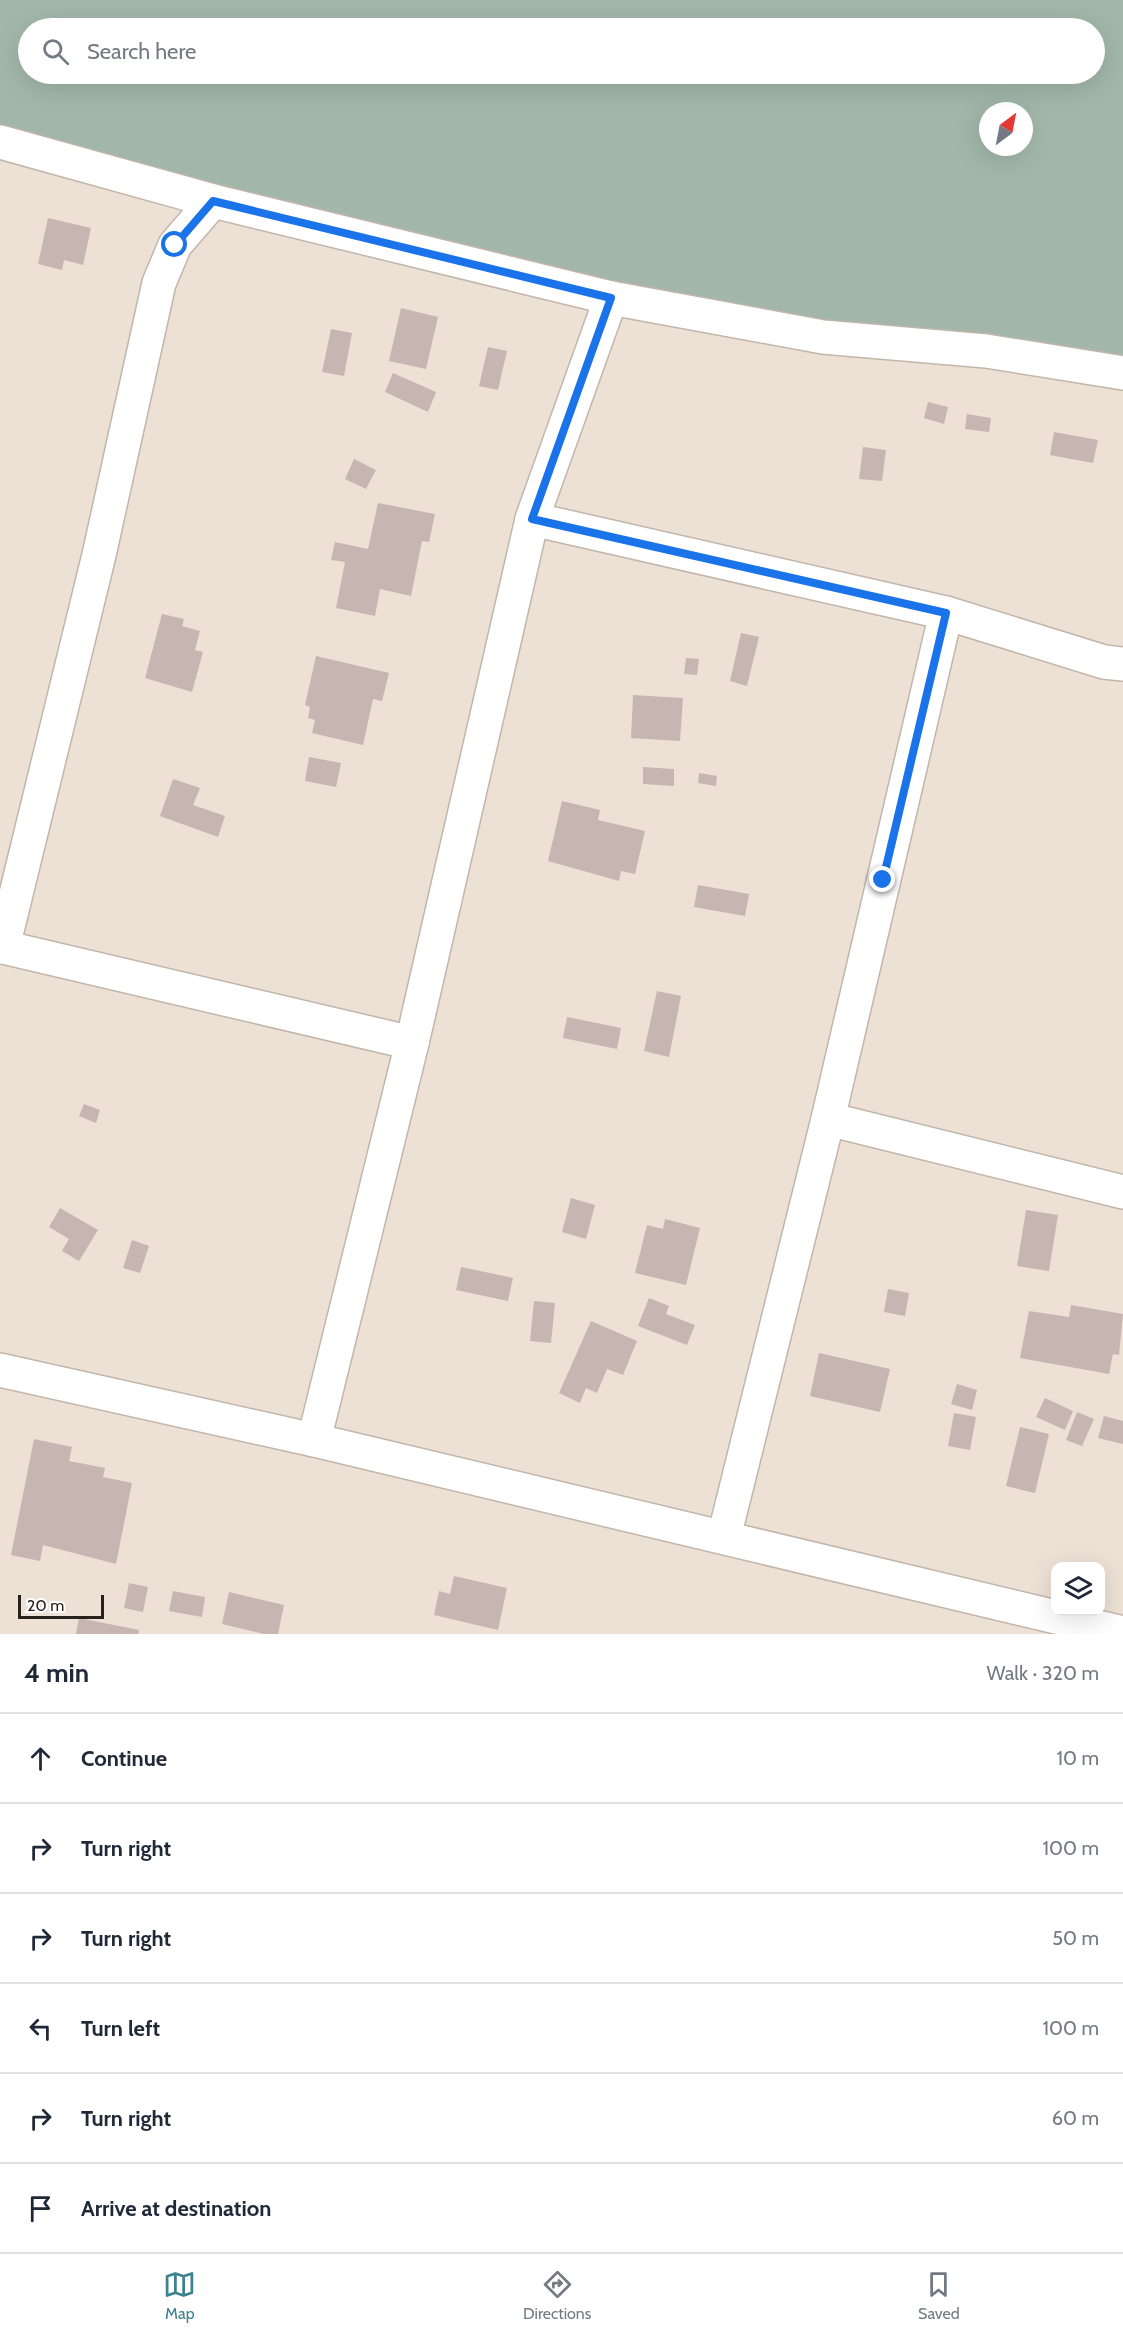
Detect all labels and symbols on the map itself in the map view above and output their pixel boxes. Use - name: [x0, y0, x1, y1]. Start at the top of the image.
- north arrow: [979, 102, 1033, 156]
- route start: [161, 231, 187, 257]
- route end: [869, 866, 895, 892]
- scale bar: [18, 1592, 104, 1620]

